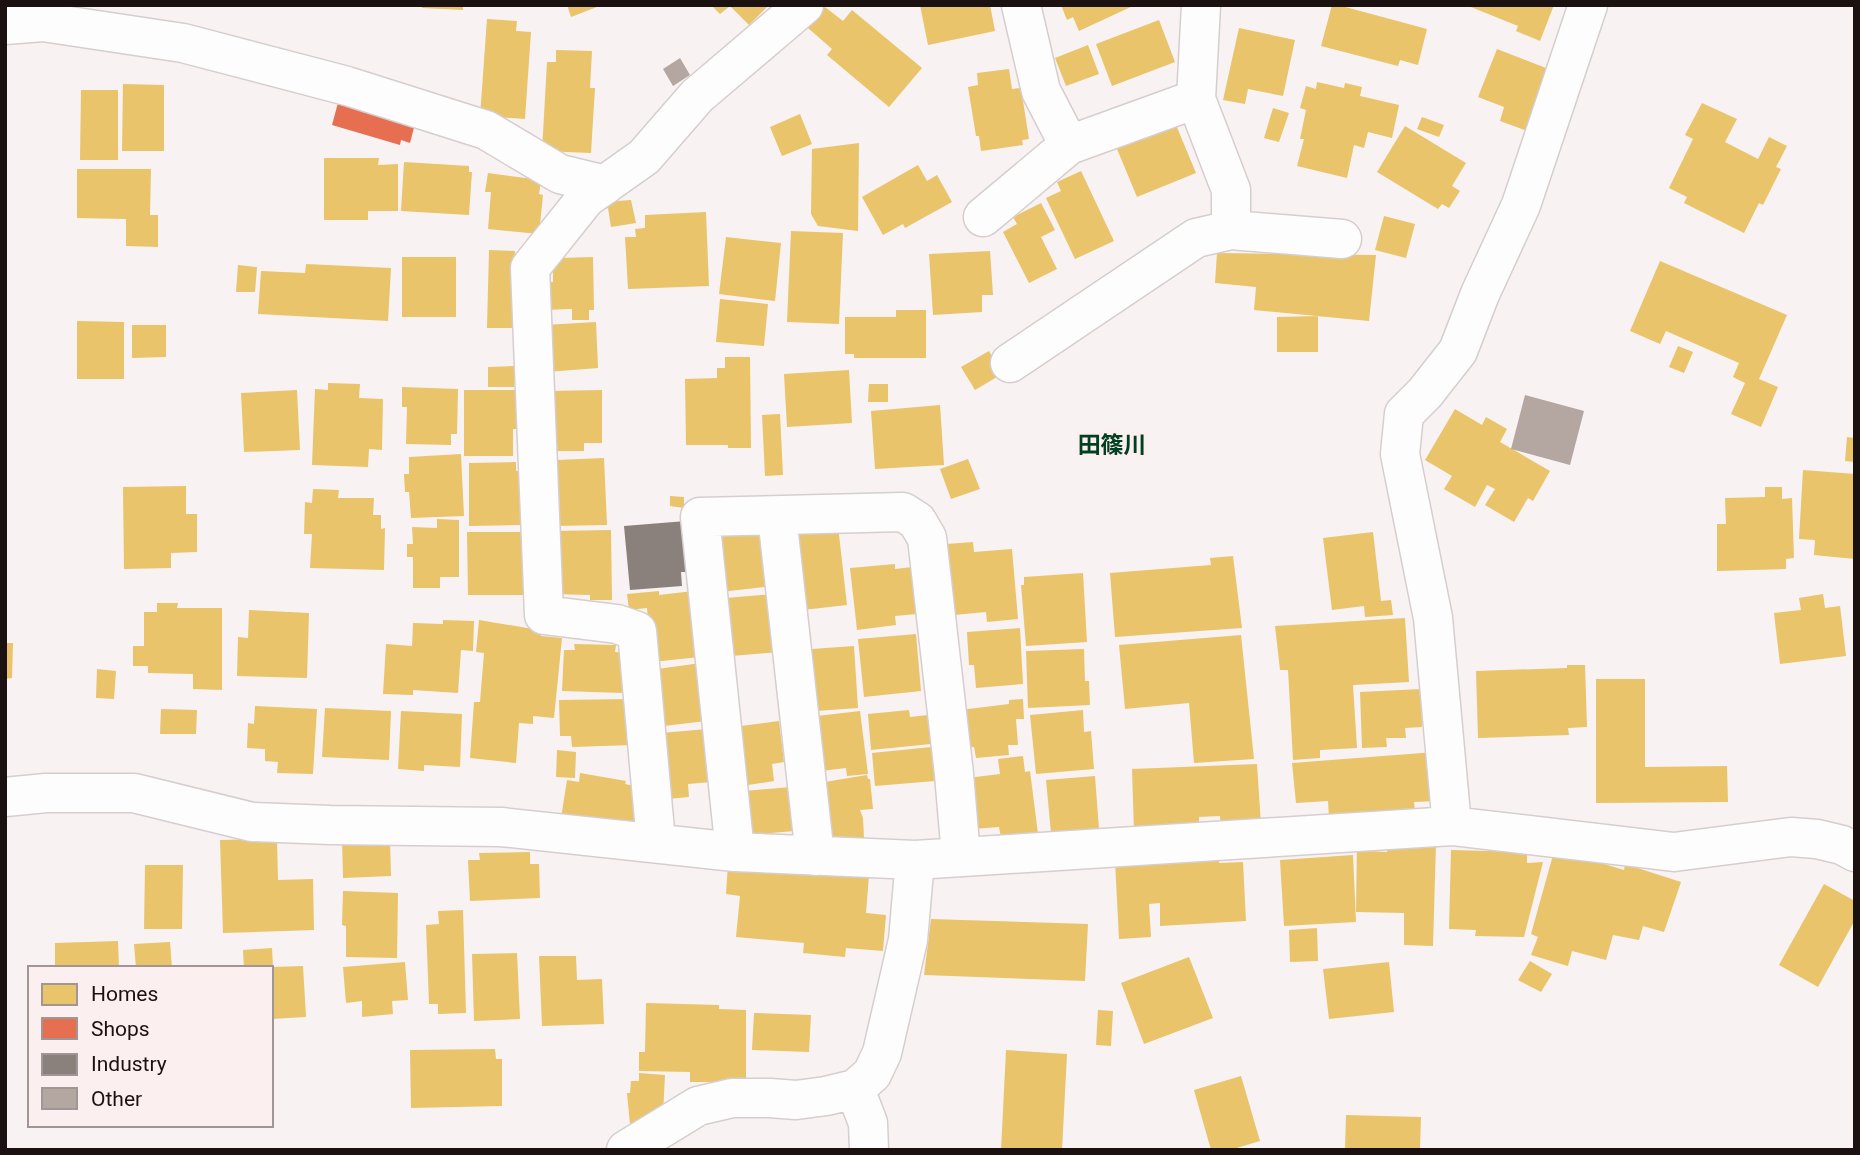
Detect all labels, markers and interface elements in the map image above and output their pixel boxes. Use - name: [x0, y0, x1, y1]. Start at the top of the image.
- district label: 田篠川: [1078, 432, 1147, 459]
- legend: [28, 966, 273, 1127]
- text: Homes: [91, 982, 158, 1006]
- text: Shops: [91, 1017, 150, 1041]
- text: Industry: [91, 1052, 167, 1076]
- text: Other: [91, 1087, 142, 1111]

